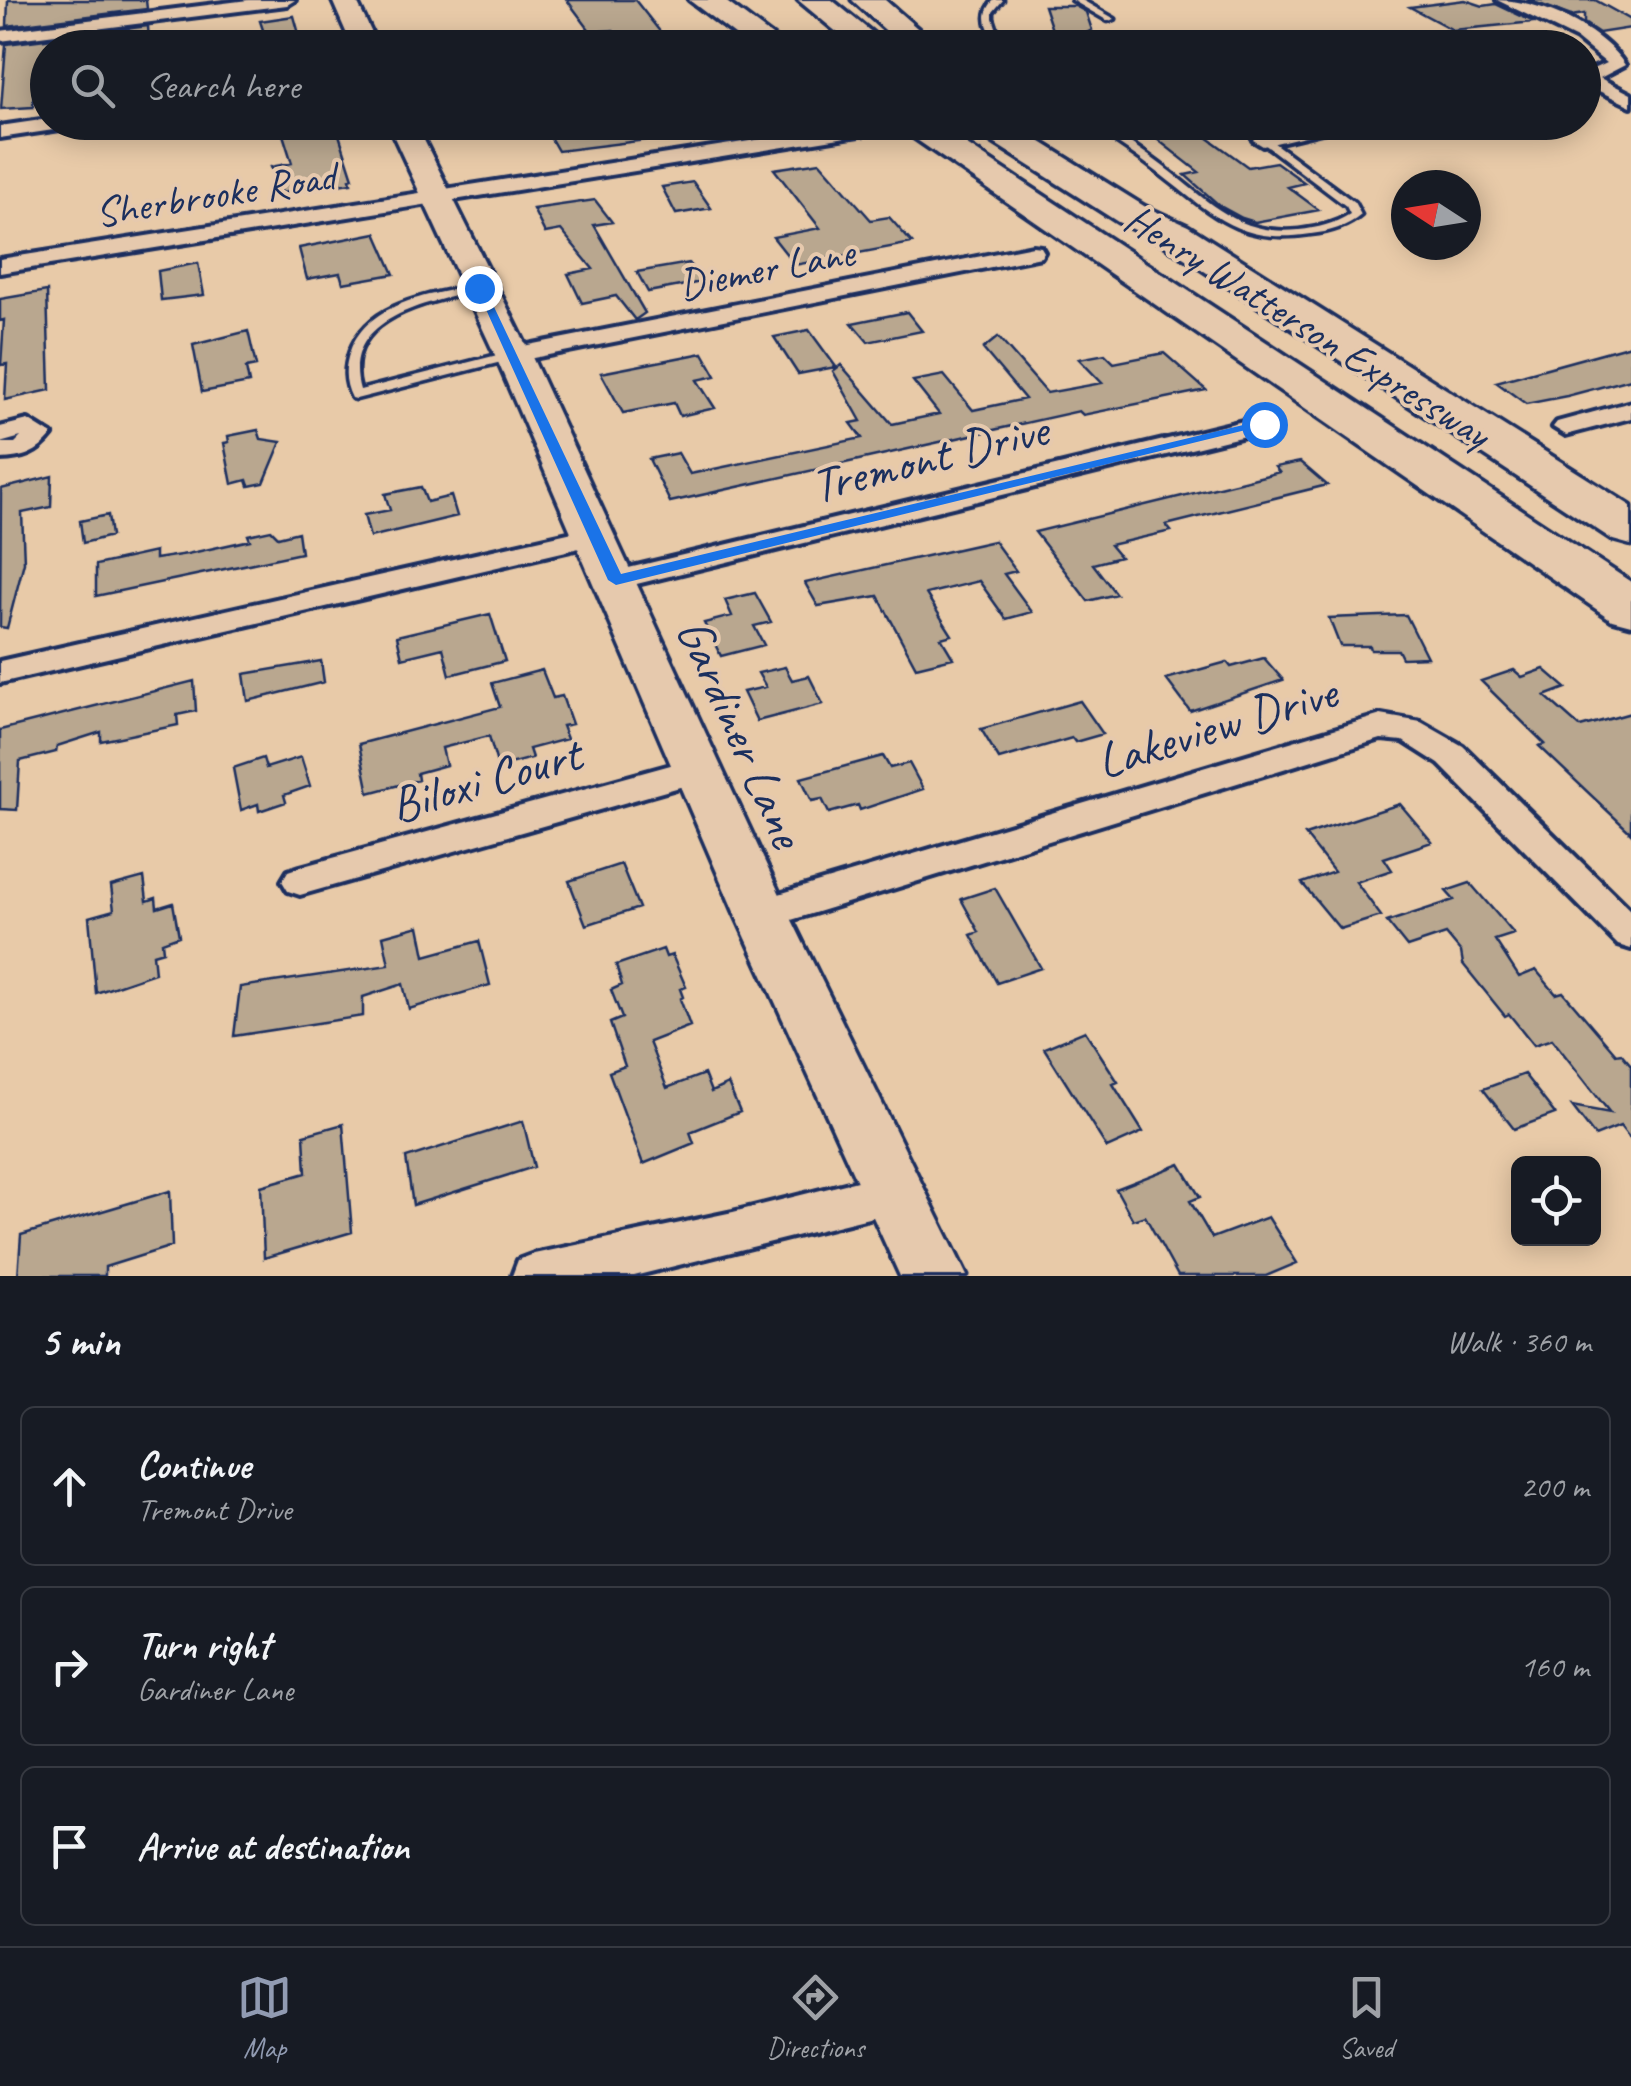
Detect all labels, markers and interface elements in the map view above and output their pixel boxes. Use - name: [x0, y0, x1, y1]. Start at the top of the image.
- search box: [30, 30, 1601, 140]
- icon: search: [65, 58, 120, 113]
- text: Search here: [145, 62, 300, 109]
- street label: Sherbrooke Road: [91, 148, 345, 240]
- north arrow: [1391, 170, 1481, 260]
- street label: Henry Watterson Expressway: [1115, 192, 1503, 462]
- street label: Diemer Lane: [674, 225, 861, 311]
- route end: [457, 266, 503, 312]
- street label: Tremont Drive: [805, 397, 1058, 517]
- route start: [1242, 402, 1288, 448]
- street label: Gardiner Lane: [662, 608, 820, 859]
- street label: Lakeview Drive: [1089, 659, 1347, 793]
- street label: Biloxi Court: [383, 721, 592, 837]
- map controls: [1511, 1156, 1601, 1246]
- button: locate: [1511, 1156, 1601, 1246]
- text: 5 min: [40, 1315, 120, 1368]
- text: Walk · 360 m: [1447, 1321, 1591, 1362]
- text: Continue: [137, 1442, 251, 1489]
- icon: ahead: [42, 1459, 97, 1514]
- text: 200 m: [1520, 1466, 1589, 1507]
- text: Tremont Drive: [137, 1489, 292, 1530]
- text: Turn right: [137, 1622, 271, 1669]
- icon: right: [42, 1639, 97, 1694]
- text: 160 m: [1520, 1646, 1589, 1687]
- text: Gardiner Lane: [137, 1669, 293, 1710]
- icon: arrive: [42, 1819, 97, 1874]
- text: Arrive at destination: [137, 1823, 409, 1870]
- tab: Map: [237, 1970, 292, 2065]
- tab: Directions: [767, 1970, 864, 2065]
- tab: Saved: [1339, 1970, 1394, 2065]

